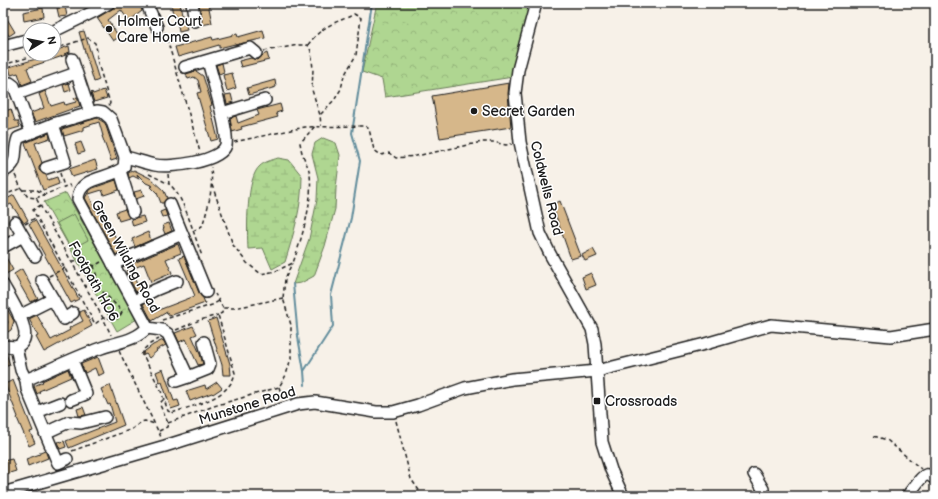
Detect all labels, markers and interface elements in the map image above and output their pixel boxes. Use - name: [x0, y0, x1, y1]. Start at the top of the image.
- place label: Holmer Court Care Home: [117, 13, 203, 46]
- north arrow: [22, 22, 62, 62]
- marker: Holmer Court Care Home: [104, 24, 114, 34]
- text: N: [44, 35, 58, 46]
- place label: Secret Garden: [482, 103, 575, 120]
- marker: Secret Garden: [469, 106, 479, 116]
- street label: Coldwells Road: [527, 139, 566, 237]
- street label: Green Wilding Road: [88, 197, 164, 316]
- street label: Footpath HO6: [64, 238, 123, 325]
- street label: Munstone Road: [197, 383, 298, 428]
- place label: Crossroads: [605, 393, 677, 410]
- marker: Crossroads: [592, 396, 602, 406]

